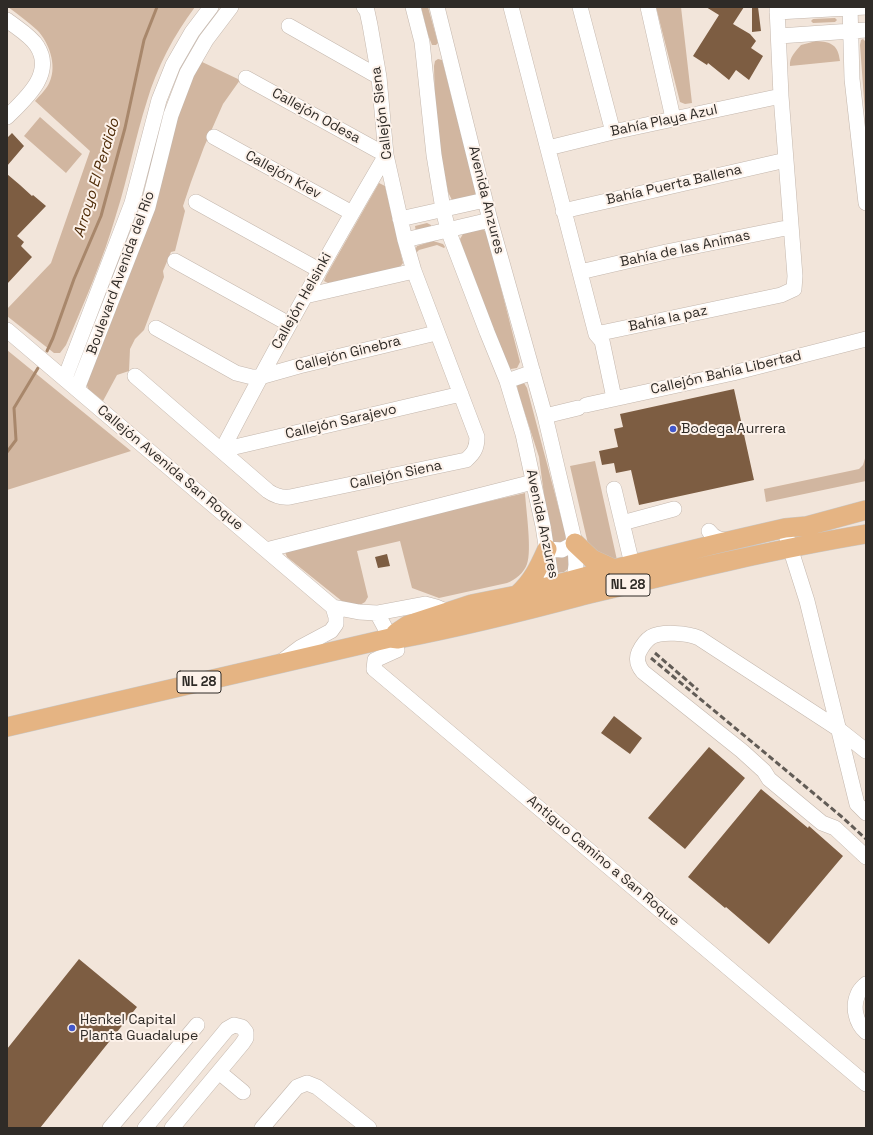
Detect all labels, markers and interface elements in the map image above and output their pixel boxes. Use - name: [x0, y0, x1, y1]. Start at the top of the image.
- street label: Callejón Siena: [368, 66, 396, 160]
- street label: Callejón Odesa: [269, 85, 363, 147]
- street label: Bahía Playa Azul: [609, 101, 719, 141]
- water label: Arroyo El Perdido: [70, 116, 124, 240]
- street label: Avenida Anzures: [464, 144, 508, 256]
- street label: Callejón Kiev: [242, 147, 324, 203]
- street label: Bahía Puerta Ballena: [605, 161, 743, 209]
- street label: Boulevard Avenida del Río: [84, 189, 158, 357]
- street label: Bahía de las Animas: [618, 227, 752, 271]
- street label: Callejón Helsinki: [269, 250, 335, 352]
- street label: Bahía la paz: [627, 302, 709, 336]
- street label: Callejón Ginebra: [294, 333, 402, 375]
- street label: Callejón Bahía Libertad: [649, 347, 803, 399]
- street label: Callejón Sarajevo: [284, 401, 398, 443]
- street label: Callejón Avenida San Roque: [94, 402, 246, 534]
- place label: Bodega Aurrera: [681, 421, 786, 437]
- marker: Bodega Aurrera: [668, 424, 678, 434]
- street label: Callejón Siena: [349, 457, 443, 493]
- street label: Avenida Anzures: [522, 468, 562, 580]
- road number: NL 28: [606, 574, 650, 596]
- road number: NL 28: [177, 671, 221, 693]
- street label: Antiguo Camino a San Roque: [523, 792, 683, 930]
- place label: Henkel Capital Planta Guadalupe: [80, 1012, 198, 1044]
- marker: Henkel Capital Planta Guadalupe: [67, 1023, 77, 1033]

